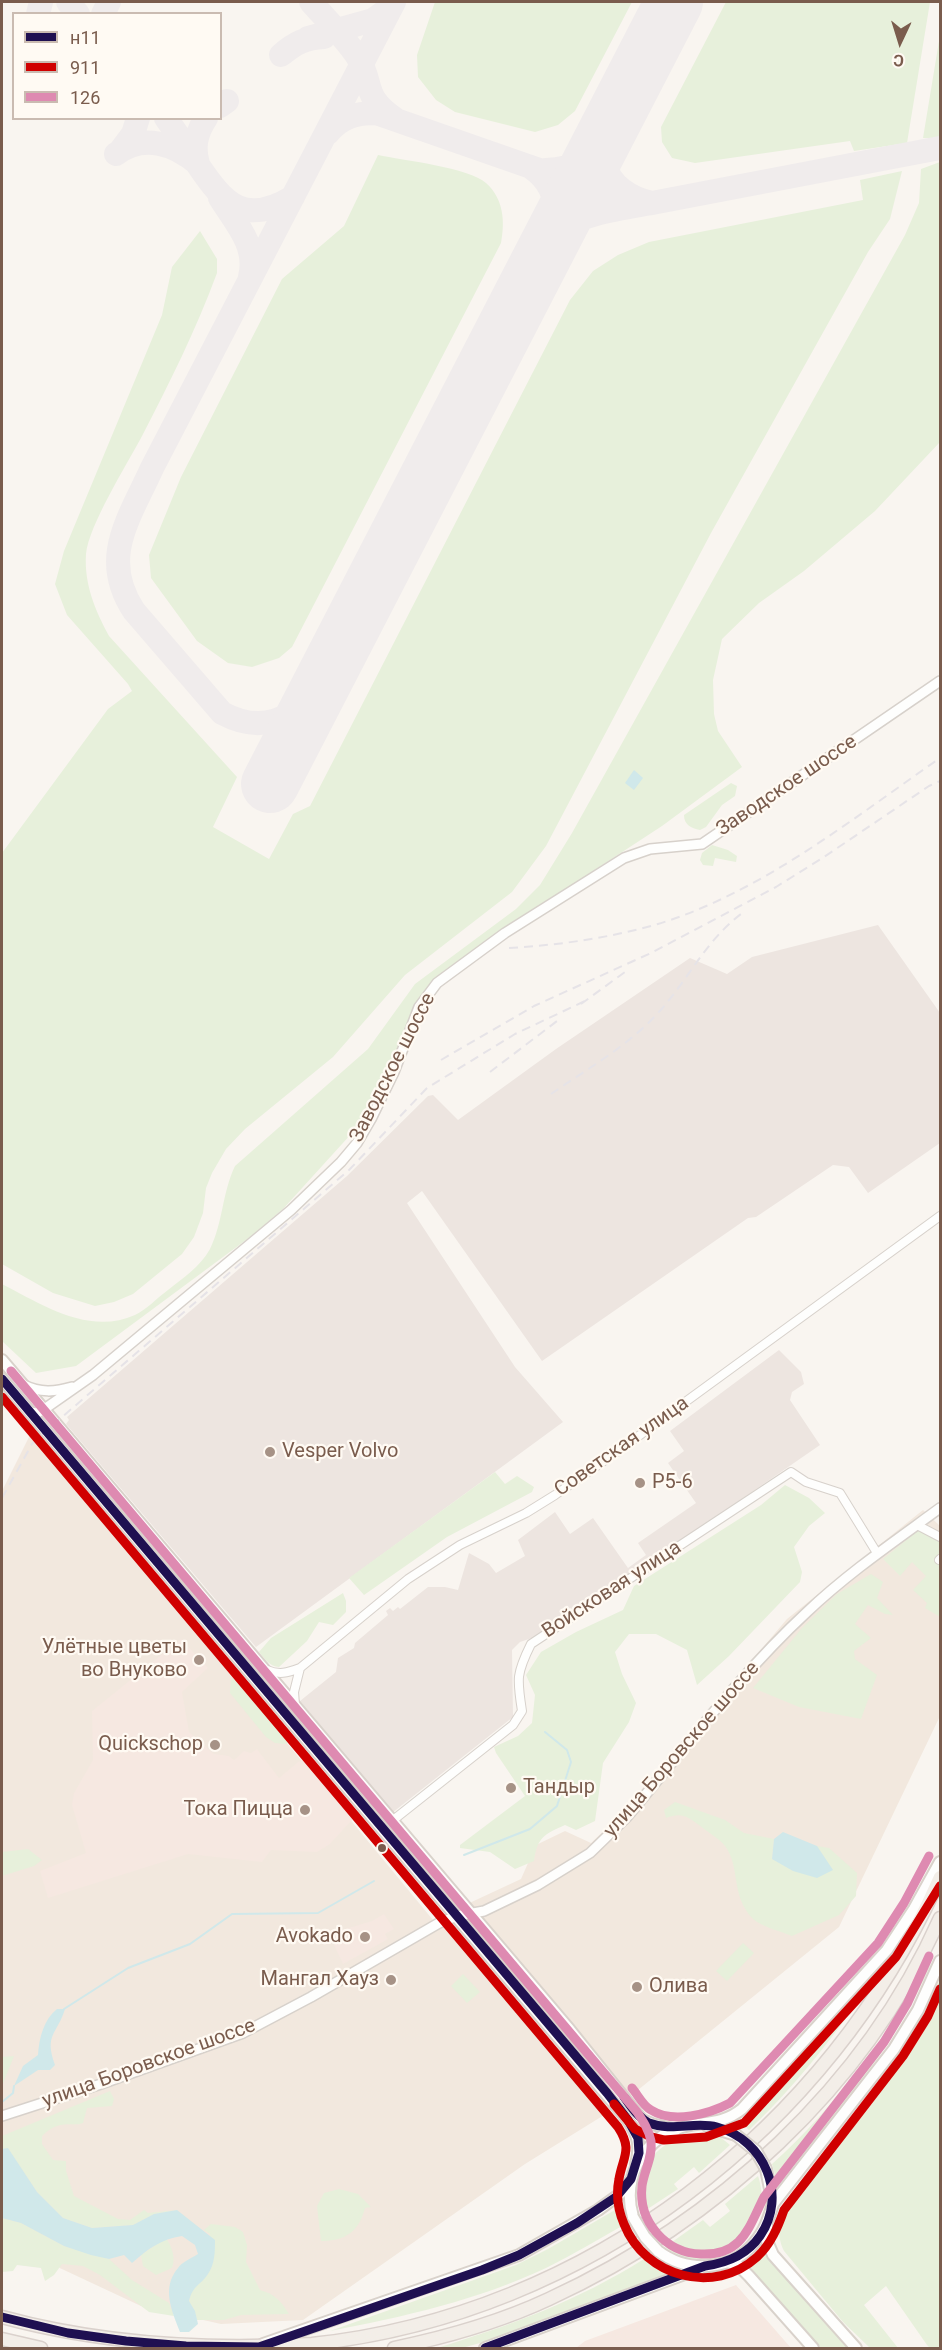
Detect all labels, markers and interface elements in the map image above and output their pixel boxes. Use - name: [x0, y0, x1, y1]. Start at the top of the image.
- legend: [12, 12, 222, 120]
- north arrow: [870, 12, 930, 72]
- text: н11: [70, 27, 101, 48]
- text: С: [893, 51, 905, 70]
- text: 911: [70, 57, 100, 78]
- text: 126: [70, 87, 100, 108]
- street label: Заводское шоссе: [712, 730, 862, 842]
- street label: Заводское шоссе: [345, 989, 441, 1147]
- street label: Советская улица: [550, 1392, 694, 1502]
- place label: Vesper Volvo: [282, 1440, 398, 1464]
- marker: Vesper Volvo: [263, 1445, 277, 1459]
- place label: Р5-6: [652, 1471, 693, 1495]
- marker: Р5-6: [633, 1476, 647, 1490]
- street label: Войсковая улица: [538, 1536, 686, 1644]
- place label: Улётные цветы во Внуково: [42, 1636, 187, 1683]
- marker: Улётные цветы во Внуково: [192, 1653, 206, 1667]
- street label: улица Боровское шоссе: [599, 1657, 765, 1843]
- place label: Quickschop: [98, 1733, 203, 1757]
- marker: Quickschop: [208, 1738, 222, 1752]
- place label: Тандыр: [523, 1776, 595, 1800]
- marker: Тандыр: [504, 1781, 518, 1795]
- place label: Тока Пицца: [184, 1798, 293, 1822]
- marker: Тока Пицца: [298, 1803, 312, 1817]
- unlabelled marker: [376, 1842, 388, 1854]
- place label: Avokado: [276, 1925, 353, 1949]
- marker: Avokado: [358, 1930, 372, 1944]
- place label: Мангал Хауз: [260, 1968, 379, 1992]
- marker: Мангал Хауз: [384, 1973, 398, 1987]
- place label: Олива: [649, 1975, 708, 1999]
- marker: Олива: [630, 1980, 644, 1994]
- street label: улица Боровское шоссе: [39, 2014, 259, 2114]

